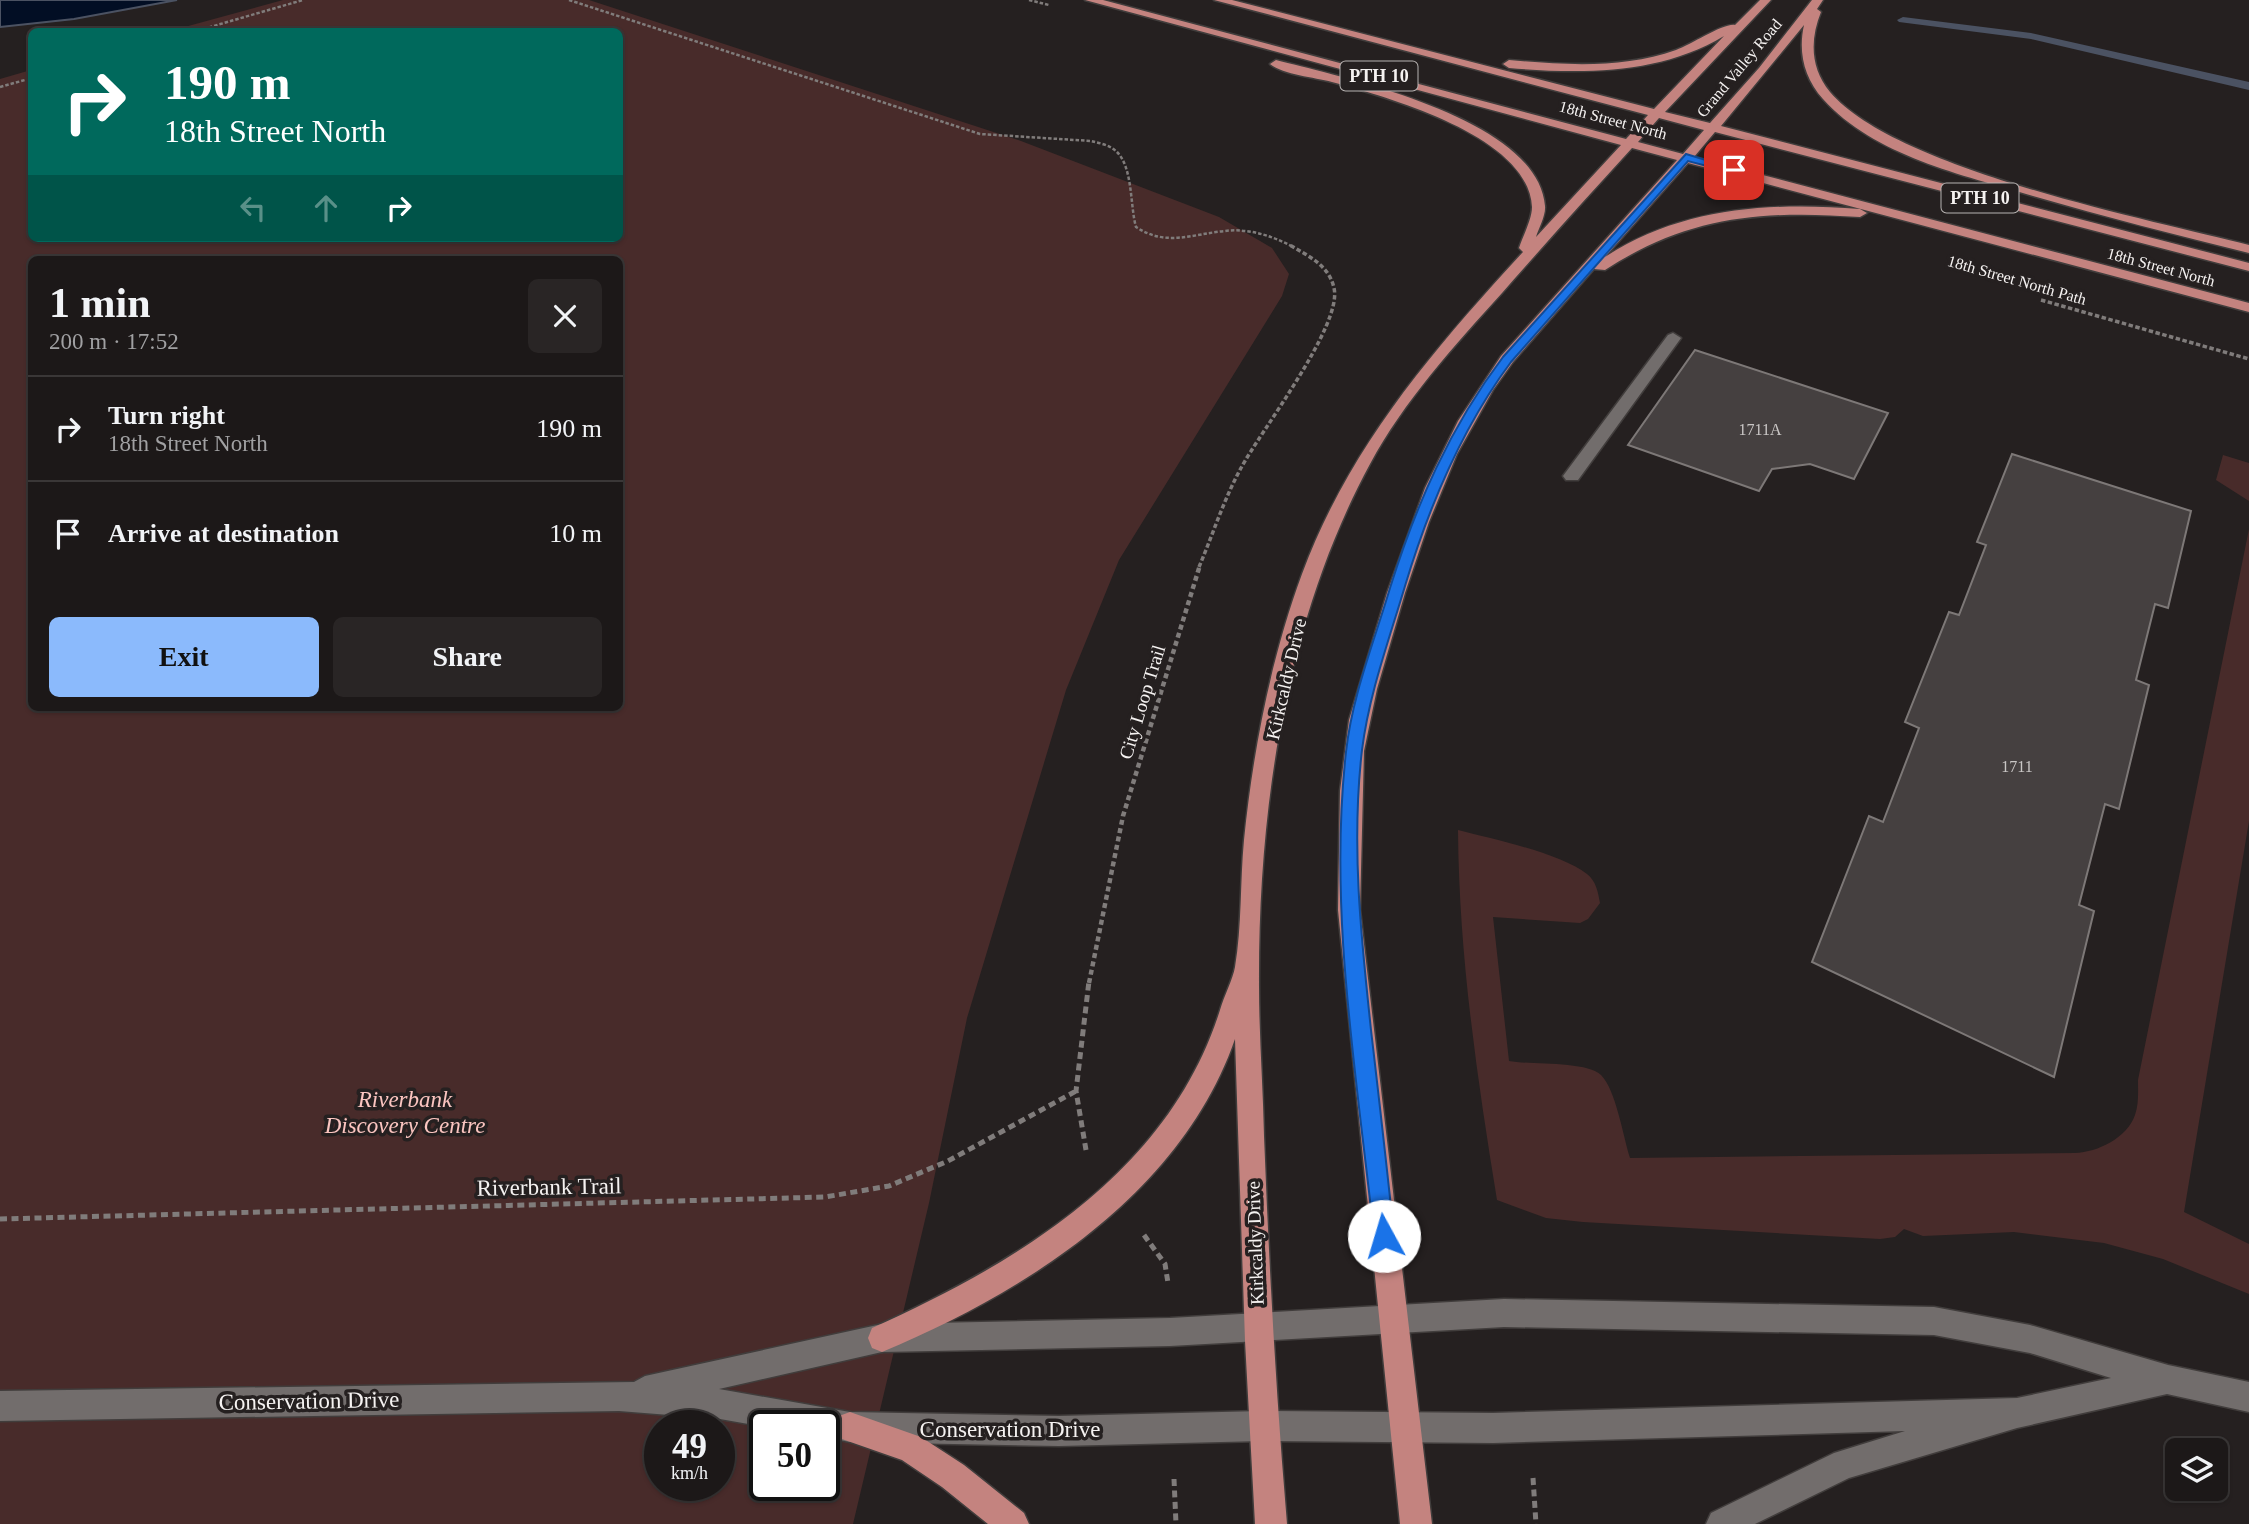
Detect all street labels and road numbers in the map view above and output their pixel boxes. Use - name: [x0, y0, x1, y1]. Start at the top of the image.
- street label: Grand Valley Road: [1693, 16, 1786, 121]
- road number: PTH 10: [1340, 62, 1418, 90]
- street label: 18th Street North: [1557, 97, 1669, 143]
- road number: PTH 10: [1941, 183, 2018, 212]
- street label: 18th Street North: [2105, 244, 2217, 290]
- street label: 18th Street North Path: [1946, 252, 2088, 308]
- street label: Kirkcaldy Drive: [1262, 616, 1310, 742]
- street label: City Loop Trail: [1115, 642, 1169, 762]
- street label: Riverbank Trail: [476, 1173, 622, 1201]
- street label: Kirkcaldy Drive: [1242, 1181, 1268, 1305]
- street label: Conservation Drive: [218, 1387, 400, 1415]
- street label: Conservation Drive: [920, 1417, 1100, 1442]

